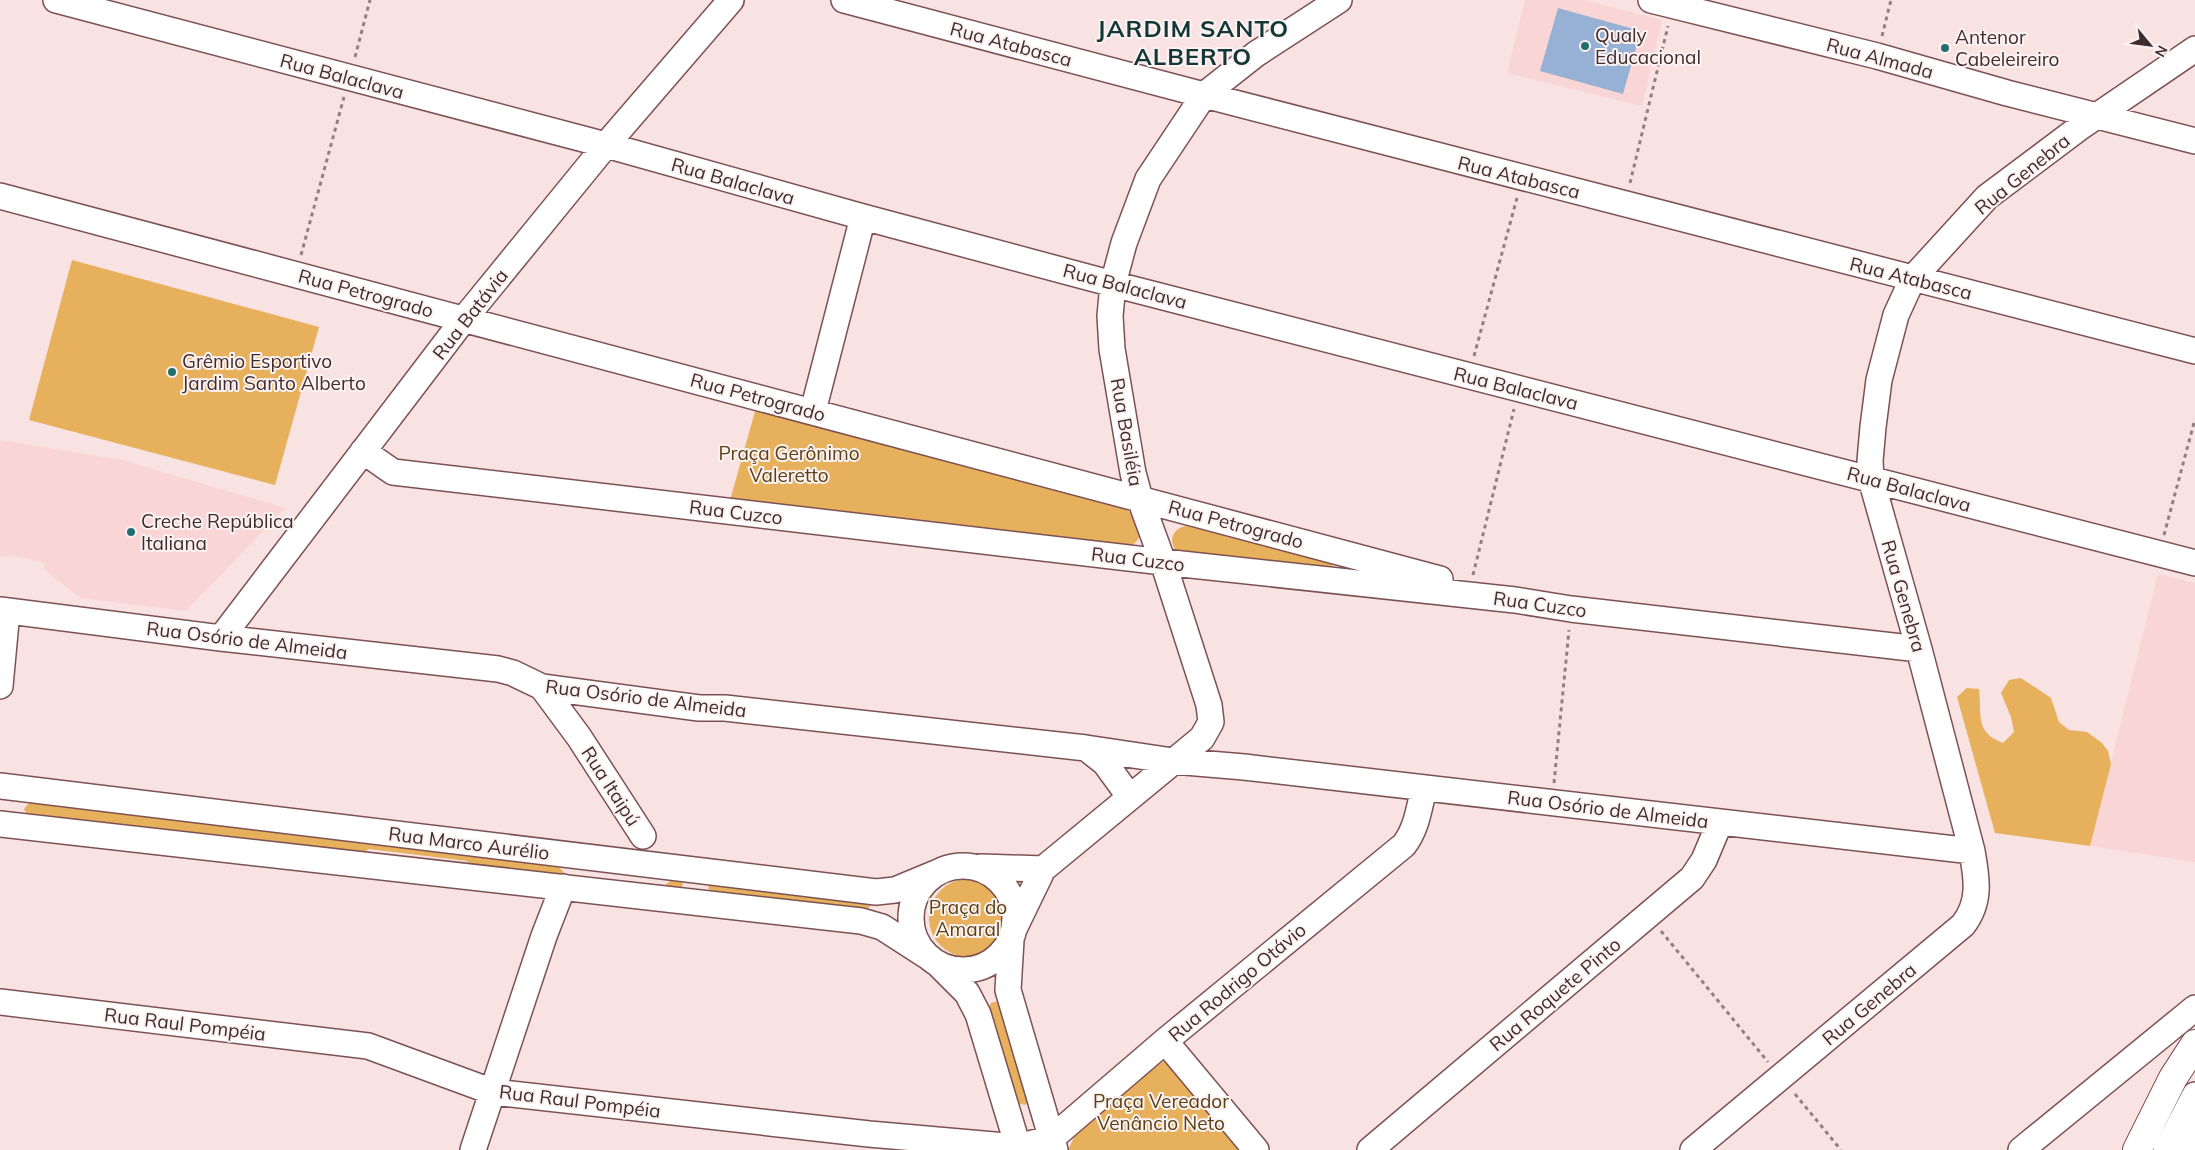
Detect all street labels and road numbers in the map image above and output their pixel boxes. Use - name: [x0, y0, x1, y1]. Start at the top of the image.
- street label: Rua Atabasca: [947, 16, 1075, 72]
- street label: Rua Almada: [1824, 32, 1936, 84]
- street label: Rua Balaclava: [277, 48, 407, 104]
- street label: Rua Genebra: [1969, 128, 2075, 220]
- street label: Rua Atabasca: [1455, 150, 1583, 204]
- street label: Rua Balaclava: [669, 152, 797, 210]
- street label: Rua Atabasca: [1847, 251, 1975, 305]
- street label: Rua Balaclava: [1060, 258, 1190, 314]
- street label: Rua Petrogrado: [296, 263, 436, 323]
- street label: Rua Batávia: [427, 264, 513, 364]
- street label: Rua Balaclava: [1451, 361, 1581, 415]
- street label: Rua Petrogrado: [688, 367, 828, 427]
- street label: Rua Basiléia: [1106, 376, 1148, 488]
- street label: Rua Balaclava: [1844, 461, 1974, 517]
- street label: Rua Cuzco: [688, 494, 784, 530]
- street label: Rua Petrogrado: [1166, 494, 1306, 554]
- street label: Rua Genebra: [1877, 537, 1931, 655]
- street label: Rua Cuzco: [1090, 541, 1186, 577]
- street label: Rua Cuzco: [1492, 586, 1588, 622]
- street label: Rua Osório de Almeida: [145, 616, 349, 664]
- street label: Rua Osório de Almeida: [544, 674, 748, 722]
- street label: Rua Itaipú: [576, 742, 646, 830]
- street label: Rua Osório de Almeida: [1506, 785, 1710, 833]
- street label: Rua Marco Aurélio: [387, 821, 551, 865]
- street label: Rua Rodrigo Otávio: [1163, 917, 1311, 1047]
- street label: Rua Roquete Pinto: [1484, 932, 1626, 1056]
- street label: Rua Genebra: [1817, 958, 1921, 1050]
- street label: Rua Raul Pompéia: [103, 1002, 267, 1046]
- street label: Rua Raul Pompéia: [498, 1079, 662, 1123]

